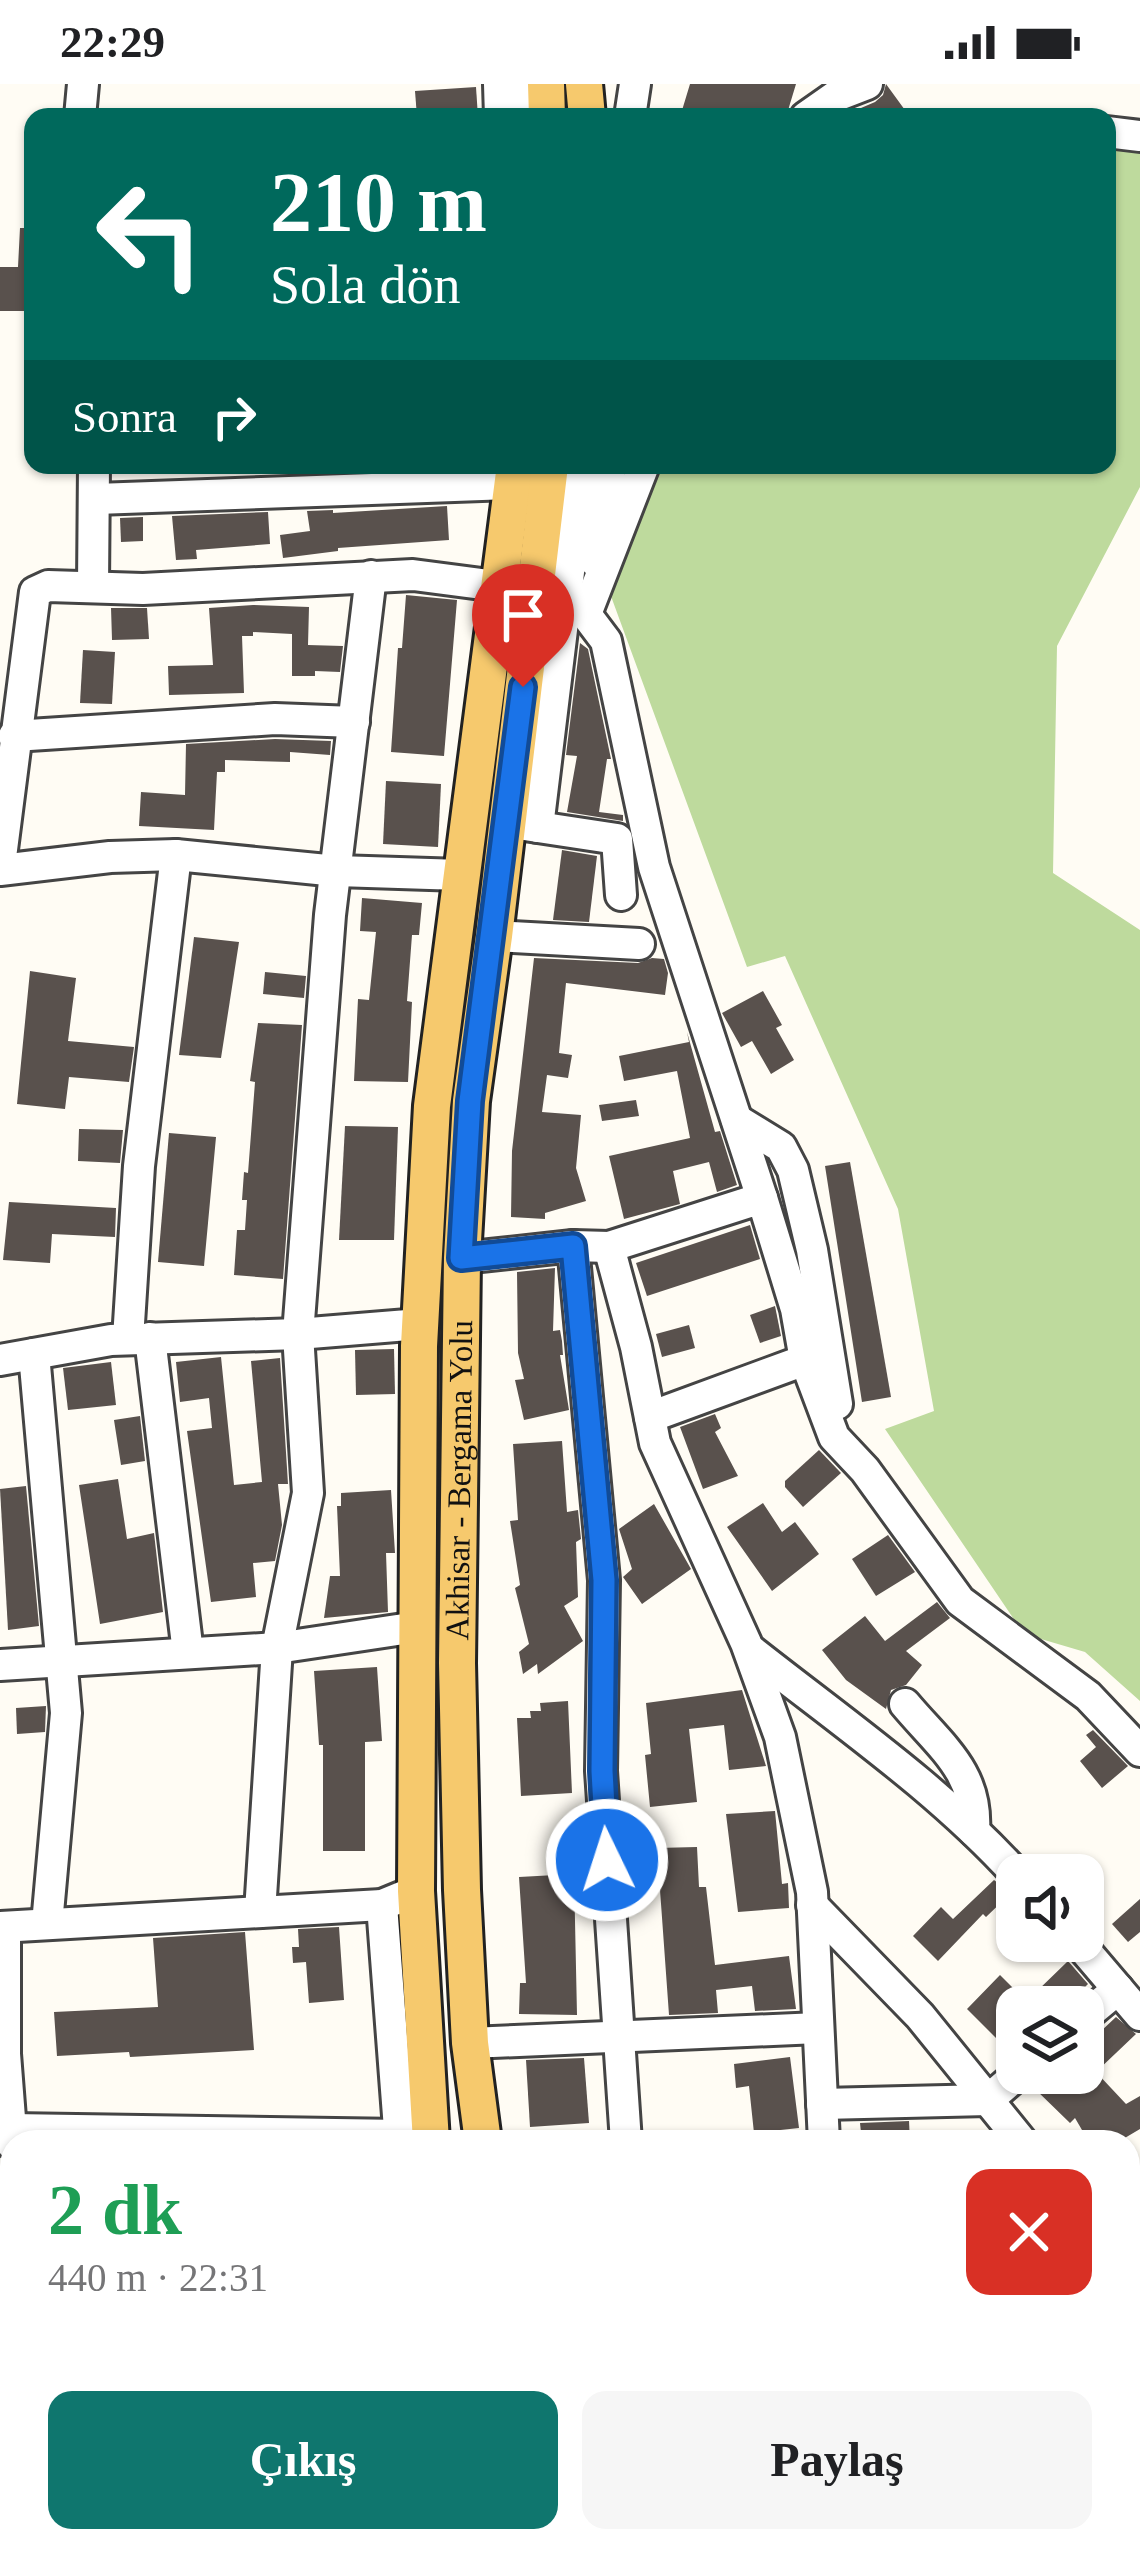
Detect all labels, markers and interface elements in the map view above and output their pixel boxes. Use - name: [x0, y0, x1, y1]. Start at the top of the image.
- text: 22:29: [60, 17, 165, 67]
- icon: left: [72, 156, 228, 312]
- text: 210 m: [270, 156, 487, 249]
- text: Sola dön: [270, 255, 461, 315]
- icon: right: [201, 384, 267, 450]
- text: Sonra: [72, 392, 177, 442]
- pin: [472, 564, 574, 687]
- icon: arrive: [490, 582, 556, 648]
- street label: Akhisar - Bergama Yolu: [439, 1320, 479, 1640]
- position arrow: [544, 1797, 670, 1923]
- map controls: [996, 1854, 1104, 2094]
- button: sound: [996, 1854, 1104, 1962]
- button: layers: [996, 1986, 1104, 2094]
- button: close: [966, 2169, 1092, 2295]
- text: 2 dk: [48, 2170, 182, 2250]
- text: 440 m · 22:31: [48, 2256, 268, 2299]
- button: Çıkış: [48, 2391, 558, 2529]
- button: Paylaş: [582, 2391, 1092, 2529]

